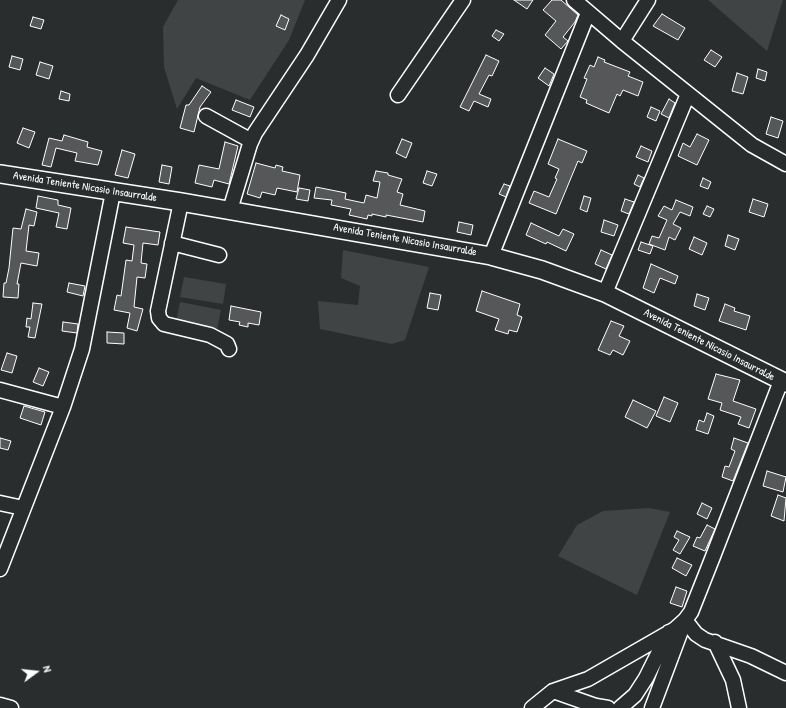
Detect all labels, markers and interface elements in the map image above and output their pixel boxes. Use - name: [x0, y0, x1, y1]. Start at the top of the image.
- street label: Avenida Teniente Nicasio Insaurralde: [12, 169, 158, 205]
- street label: Avenida Teniente Nicasio Insaurralde: [332, 221, 478, 259]
- street label: Avenida Teniente Nicasio Insaurralde: [641, 306, 777, 384]
- north arrow: [16, 652, 56, 692]
- text: N: [40, 664, 55, 674]

